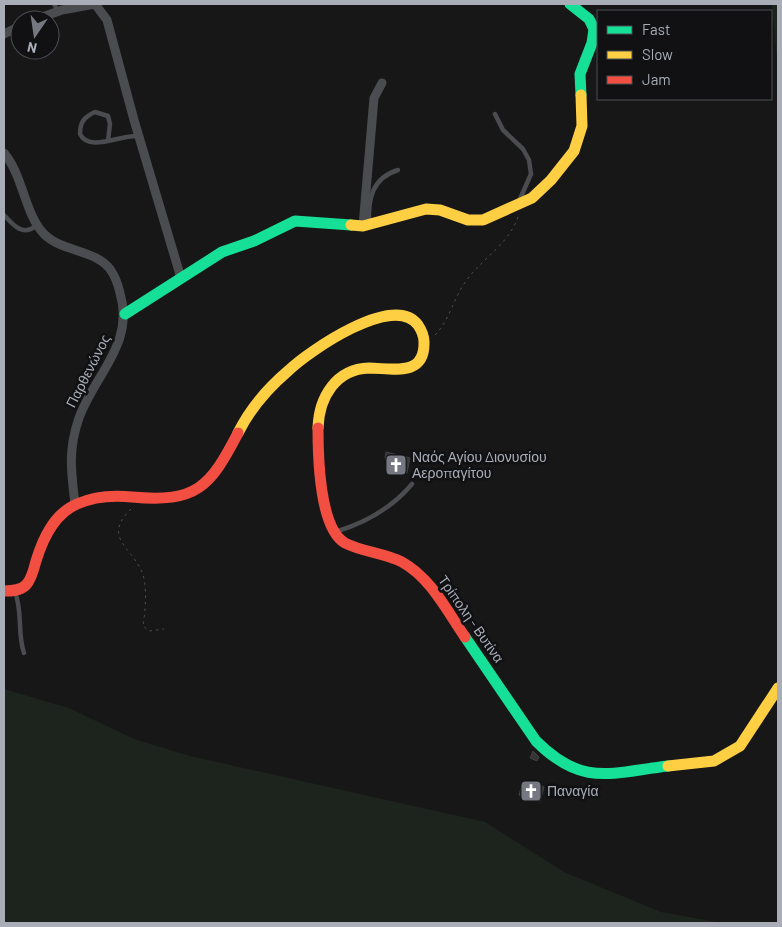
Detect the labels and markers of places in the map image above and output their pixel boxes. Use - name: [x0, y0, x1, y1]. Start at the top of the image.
- place label: Ναός Αγίου Διονυσίου Αεροπαγίτου: [412, 448, 547, 481]
- church icon: Ναός Αγίου Διονυσίου Αεροπαγίτου: [384, 453, 408, 477]
- church icon: Παναγία: [519, 779, 543, 803]
- place label: Παναγία: [547, 782, 599, 799]

